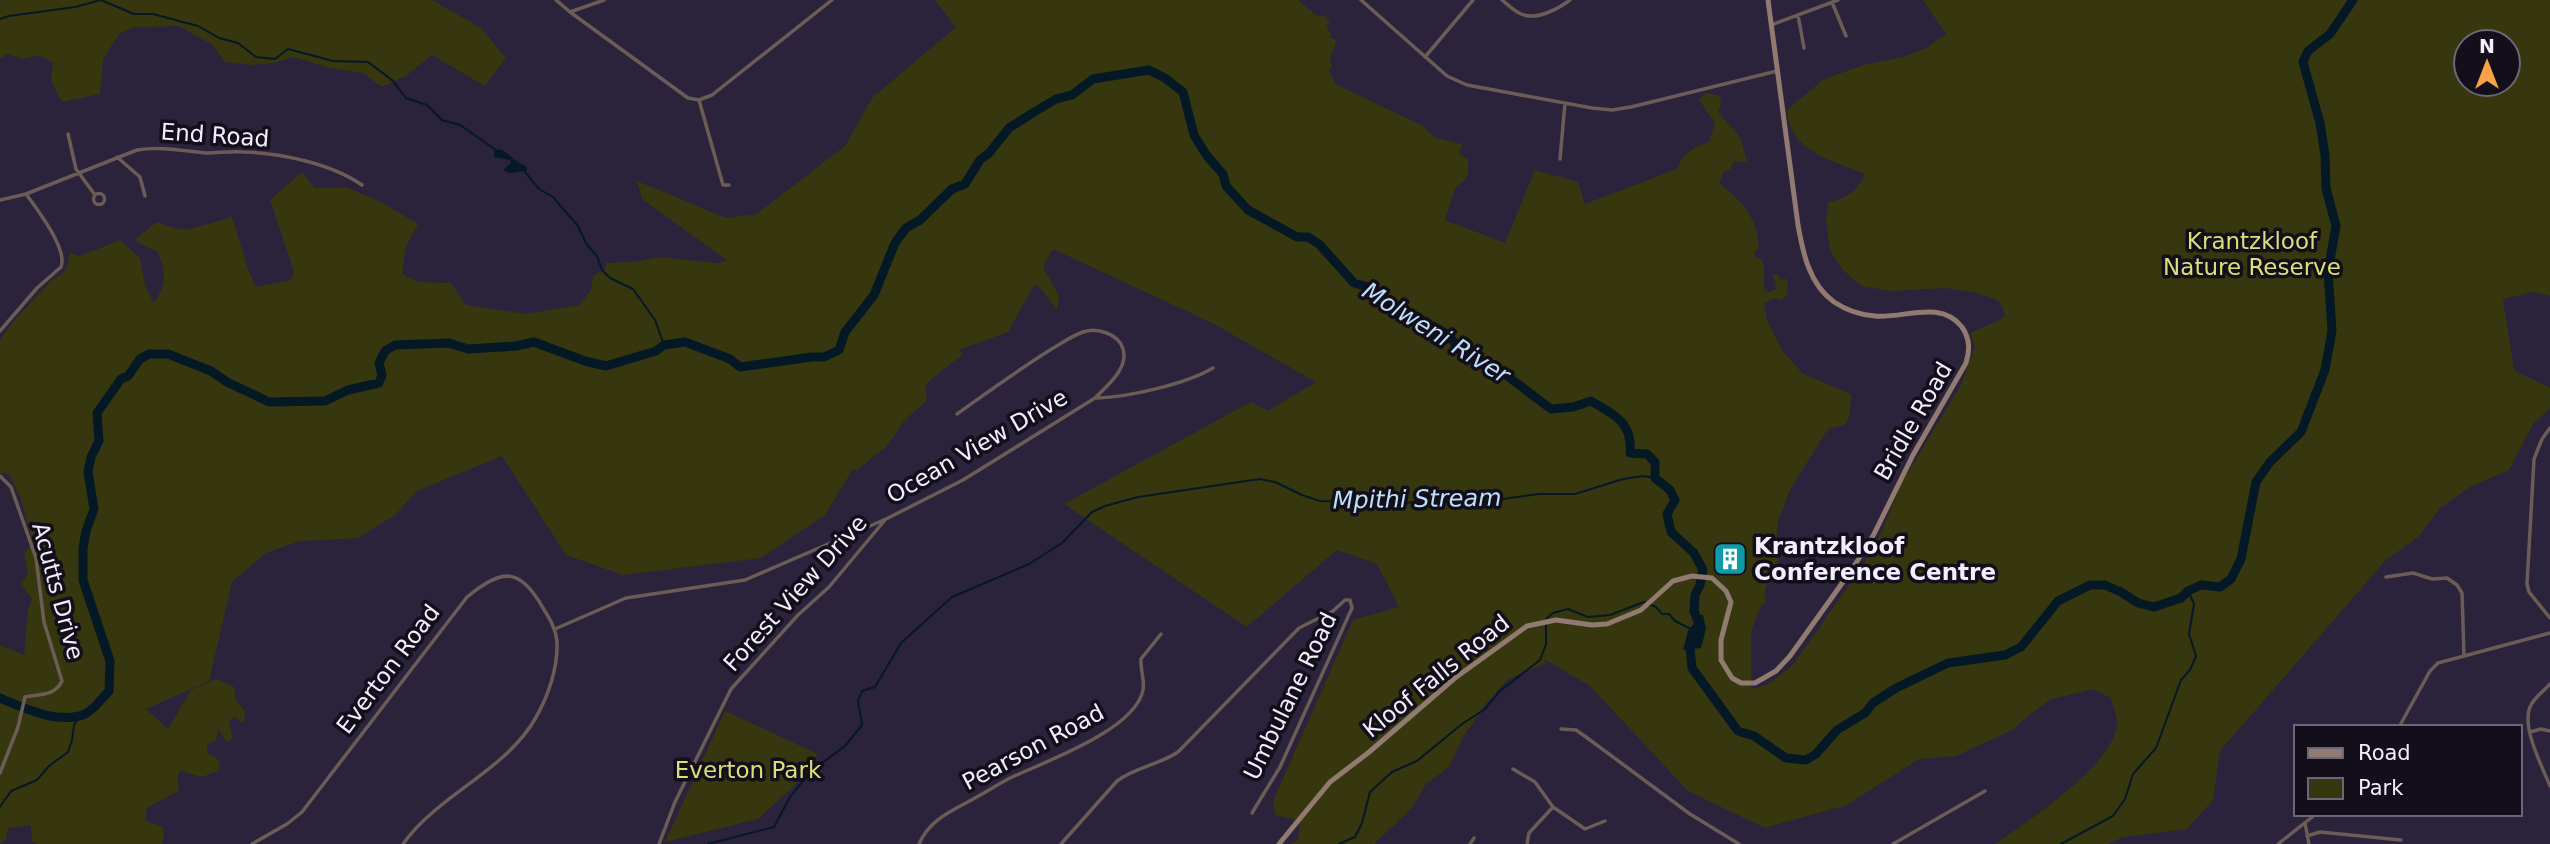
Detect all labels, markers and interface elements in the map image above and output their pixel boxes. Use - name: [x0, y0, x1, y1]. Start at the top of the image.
- north arrow: [2452, 28, 2522, 98]
- text: N: [2479, 35, 2495, 57]
- street label: End Road: [160, 118, 270, 152]
- park label: Krantzkloof Nature Reserve: [2163, 228, 2341, 280]
- water label: Molweni River: [1357, 277, 1517, 391]
- street label: Bridle Road: [1869, 357, 1957, 485]
- street label: Ocean View Drive: [882, 384, 1072, 508]
- water label: Mpithi Stream: [1332, 484, 1502, 514]
- street label: Forest View Drive: [718, 510, 872, 676]
- street label: Acutts Drive: [27, 519, 89, 663]
- place label: Krantzkloof Conference Centre: [1754, 533, 1996, 585]
- building icon: Krantzkloof Conference Centre: [1711, 540, 1749, 578]
- street label: Everton Road: [331, 600, 445, 738]
- street label: Umbulane Road: [1238, 608, 1342, 784]
- street label: Kloof Falls Road: [1358, 609, 1514, 743]
- street label: Pearson Road: [958, 699, 1108, 795]
- legend: [2294, 725, 2522, 816]
- text: Road: [2358, 741, 2411, 765]
- park label: Everton Park: [675, 757, 822, 783]
- text: Park: [2358, 776, 2404, 800]

